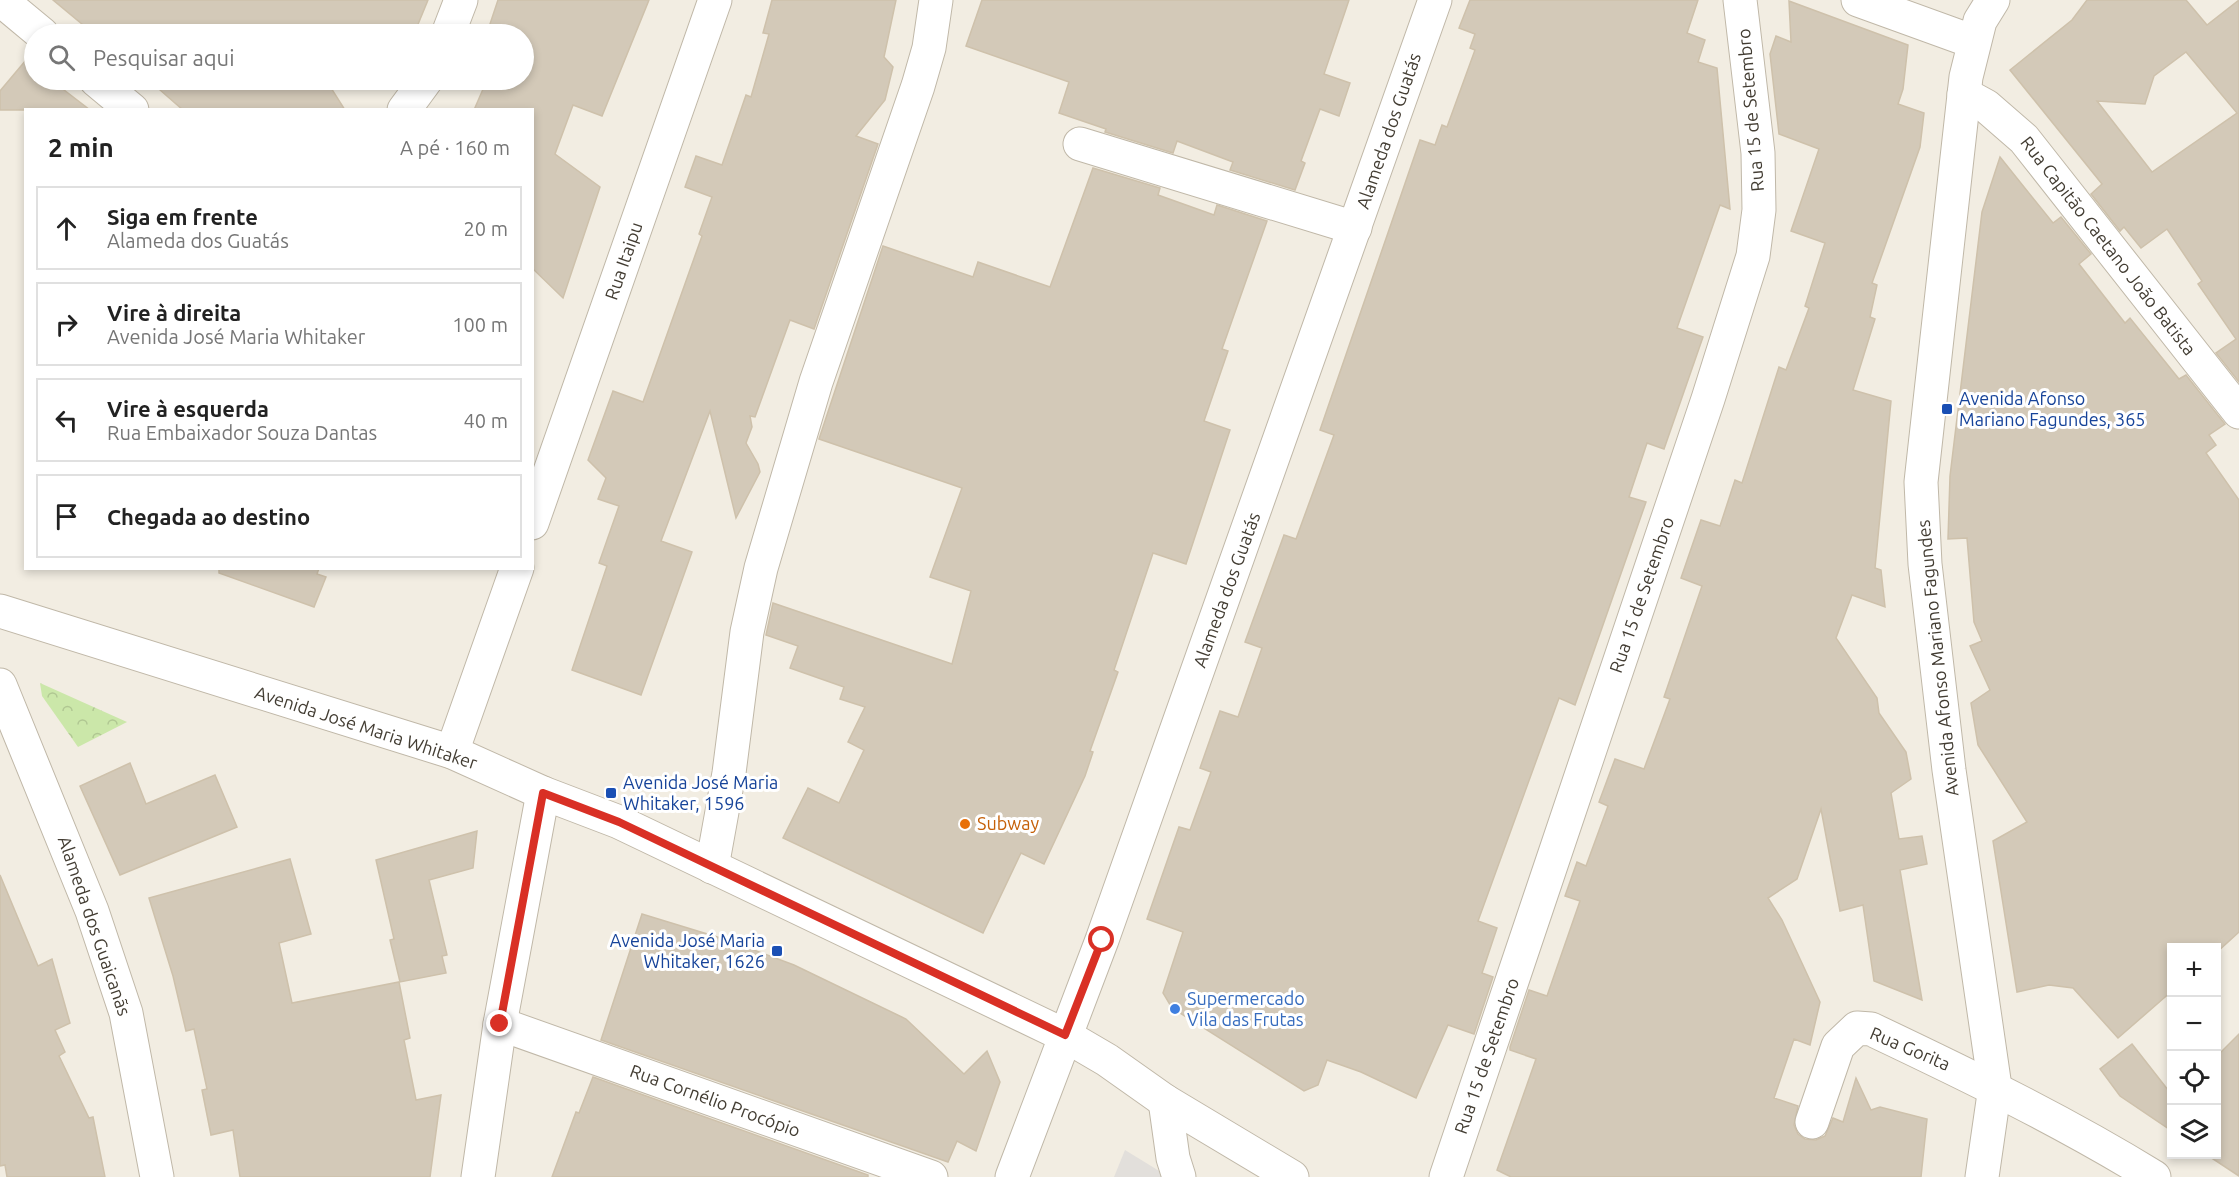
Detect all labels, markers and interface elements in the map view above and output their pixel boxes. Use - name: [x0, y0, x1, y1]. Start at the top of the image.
- search box: [24, 24, 534, 90]
- street label: Rua 15 de Setembro: [1733, 28, 1767, 192]
- icon: search: [45, 41, 78, 74]
- text: Pesquisar aqui: [93, 45, 235, 70]
- street label: Alameda dos Guatás: [1352, 50, 1424, 211]
- street label: Rua Capitão Caetano João Batista: [2017, 132, 2200, 359]
- text: 2 min: [48, 133, 114, 162]
- text: A pé · 160 m: [400, 136, 510, 159]
- text: Siga em frente: [107, 204, 258, 229]
- icon: ahead: [50, 212, 83, 245]
- text: 20 m: [464, 217, 508, 240]
- street label: Rua Itaipu: [600, 219, 646, 302]
- text: Alameda dos Guatás: [107, 229, 289, 252]
- text: Vire à direita: [107, 300, 241, 325]
- icon: right: [50, 308, 83, 341]
- text: 100 m: [452, 313, 508, 336]
- text: Avenida José Maria Whitaker: [107, 325, 365, 348]
- place label: Avenida Afonso Mariano Fagundes, 365: [1959, 388, 2146, 429]
- text: Vire à esquerda: [107, 396, 269, 421]
- marker: Avenida Afonso Mariano Fagundes, 365: [1940, 402, 1954, 416]
- icon: left: [50, 404, 83, 437]
- text: 40 m: [464, 409, 508, 432]
- text: Rua Embaixador Souza Dantas: [107, 421, 377, 444]
- icon: arrive: [50, 500, 83, 533]
- text: Chegada ao destino: [107, 504, 310, 529]
- street label: Alameda dos Guatás: [1189, 509, 1264, 670]
- street label: Rua 15 de Setembro: [1605, 514, 1677, 675]
- street label: Avenida Afonso Mariano Fagundes: [1913, 519, 1961, 797]
- street label: Avenida José Maria Whitaker: [253, 682, 480, 773]
- place label: Avenida José Maria Whitaker, 1596: [623, 772, 778, 813]
- marker: Avenida José Maria Whitaker, 1596: [604, 786, 618, 800]
- place label: Subway: [977, 813, 1039, 833]
- marker: Subway: [958, 817, 972, 831]
- street label: Alameda dos Guaicanãs: [55, 833, 135, 1018]
- route start: [1088, 926, 1114, 952]
- place label: Avenida José Maria Whitaker, 1626: [610, 930, 765, 971]
- map controls: [2167, 943, 2221, 1159]
- button: +: [2167, 943, 2221, 997]
- marker: Avenida José Maria Whitaker, 1626: [770, 944, 784, 958]
- street label: Rua 15 de Setembro: [1450, 975, 1522, 1136]
- place label: Supermercado Vila das Frutas: [1187, 988, 1305, 1029]
- button: −: [2167, 997, 2221, 1051]
- marker: Supermercado Vila das Frutas: [1168, 1002, 1182, 1016]
- route end: [486, 1010, 512, 1036]
- street label: Rua Gorita: [1867, 1022, 1953, 1074]
- button: locate: [2167, 1051, 2221, 1105]
- street label: Rua Cornélio Procópio: [628, 1060, 803, 1140]
- button: layers: [2167, 1105, 2221, 1159]

